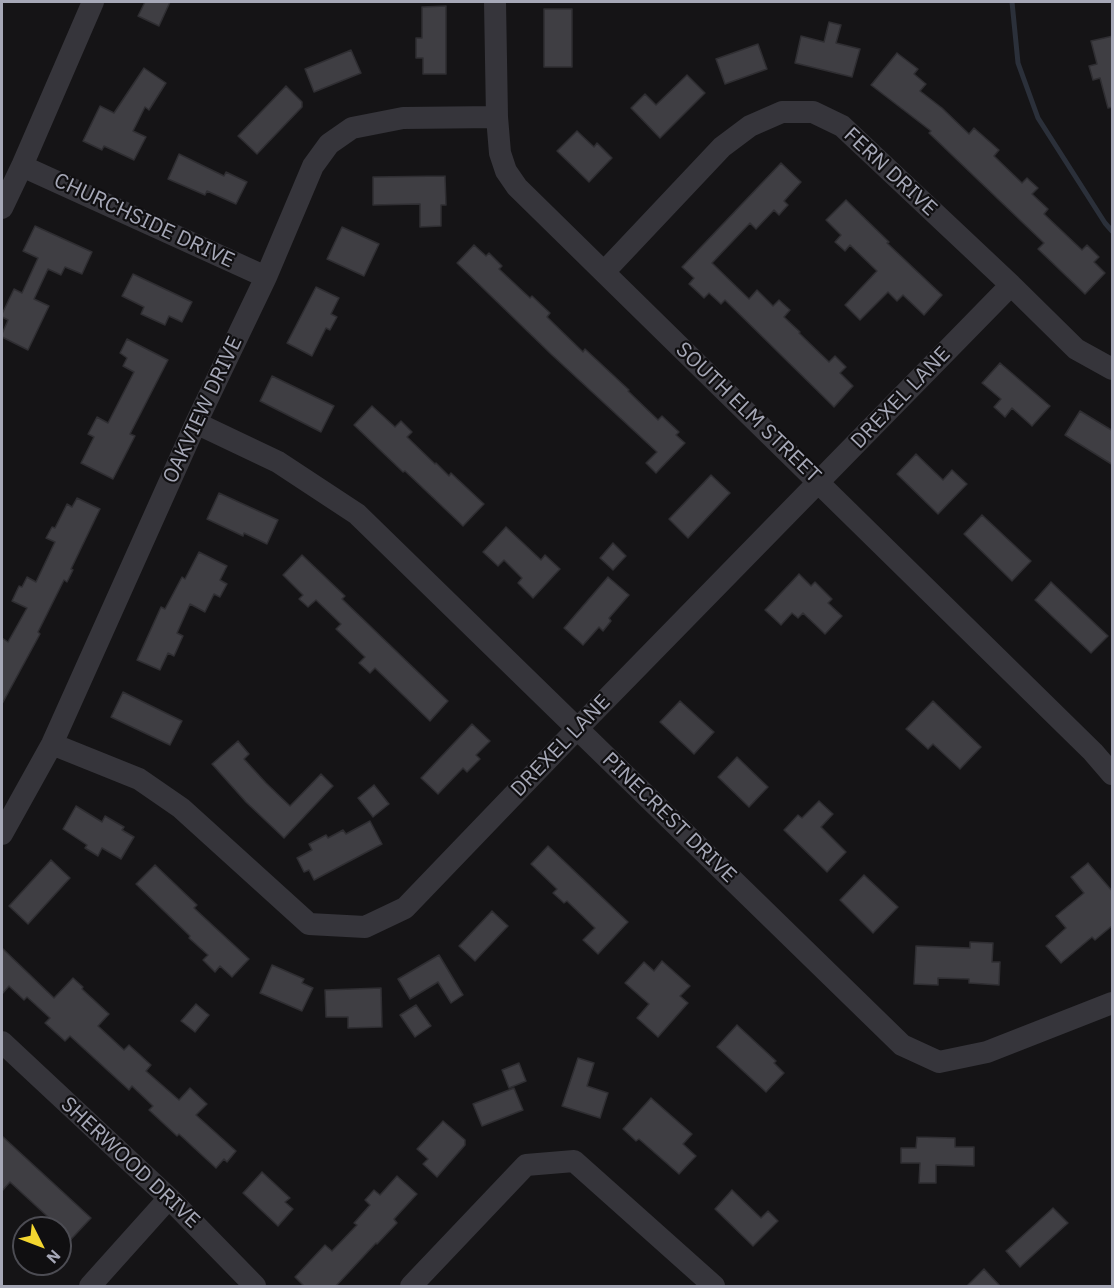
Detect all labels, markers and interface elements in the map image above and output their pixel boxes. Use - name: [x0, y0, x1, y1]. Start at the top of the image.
- street label: FERN DRIVE: [838, 122, 942, 222]
- street label: CHURCHSIDE DRIVE: [50, 168, 238, 274]
- street label: OAKVIEW DRIVE: [158, 333, 248, 487]
- street label: SOUTH ELM STREET: [670, 337, 826, 489]
- street label: DREXEL LANE: [846, 342, 956, 454]
- street label: DREXEL LANE: [506, 690, 616, 802]
- street label: PINECREST DRIVE: [597, 748, 741, 888]
- street label: SHERWOOD DRIVE: [55, 1092, 205, 1234]
- north arrow: [12, 1216, 72, 1276]
- text: N: [43, 1246, 65, 1268]

